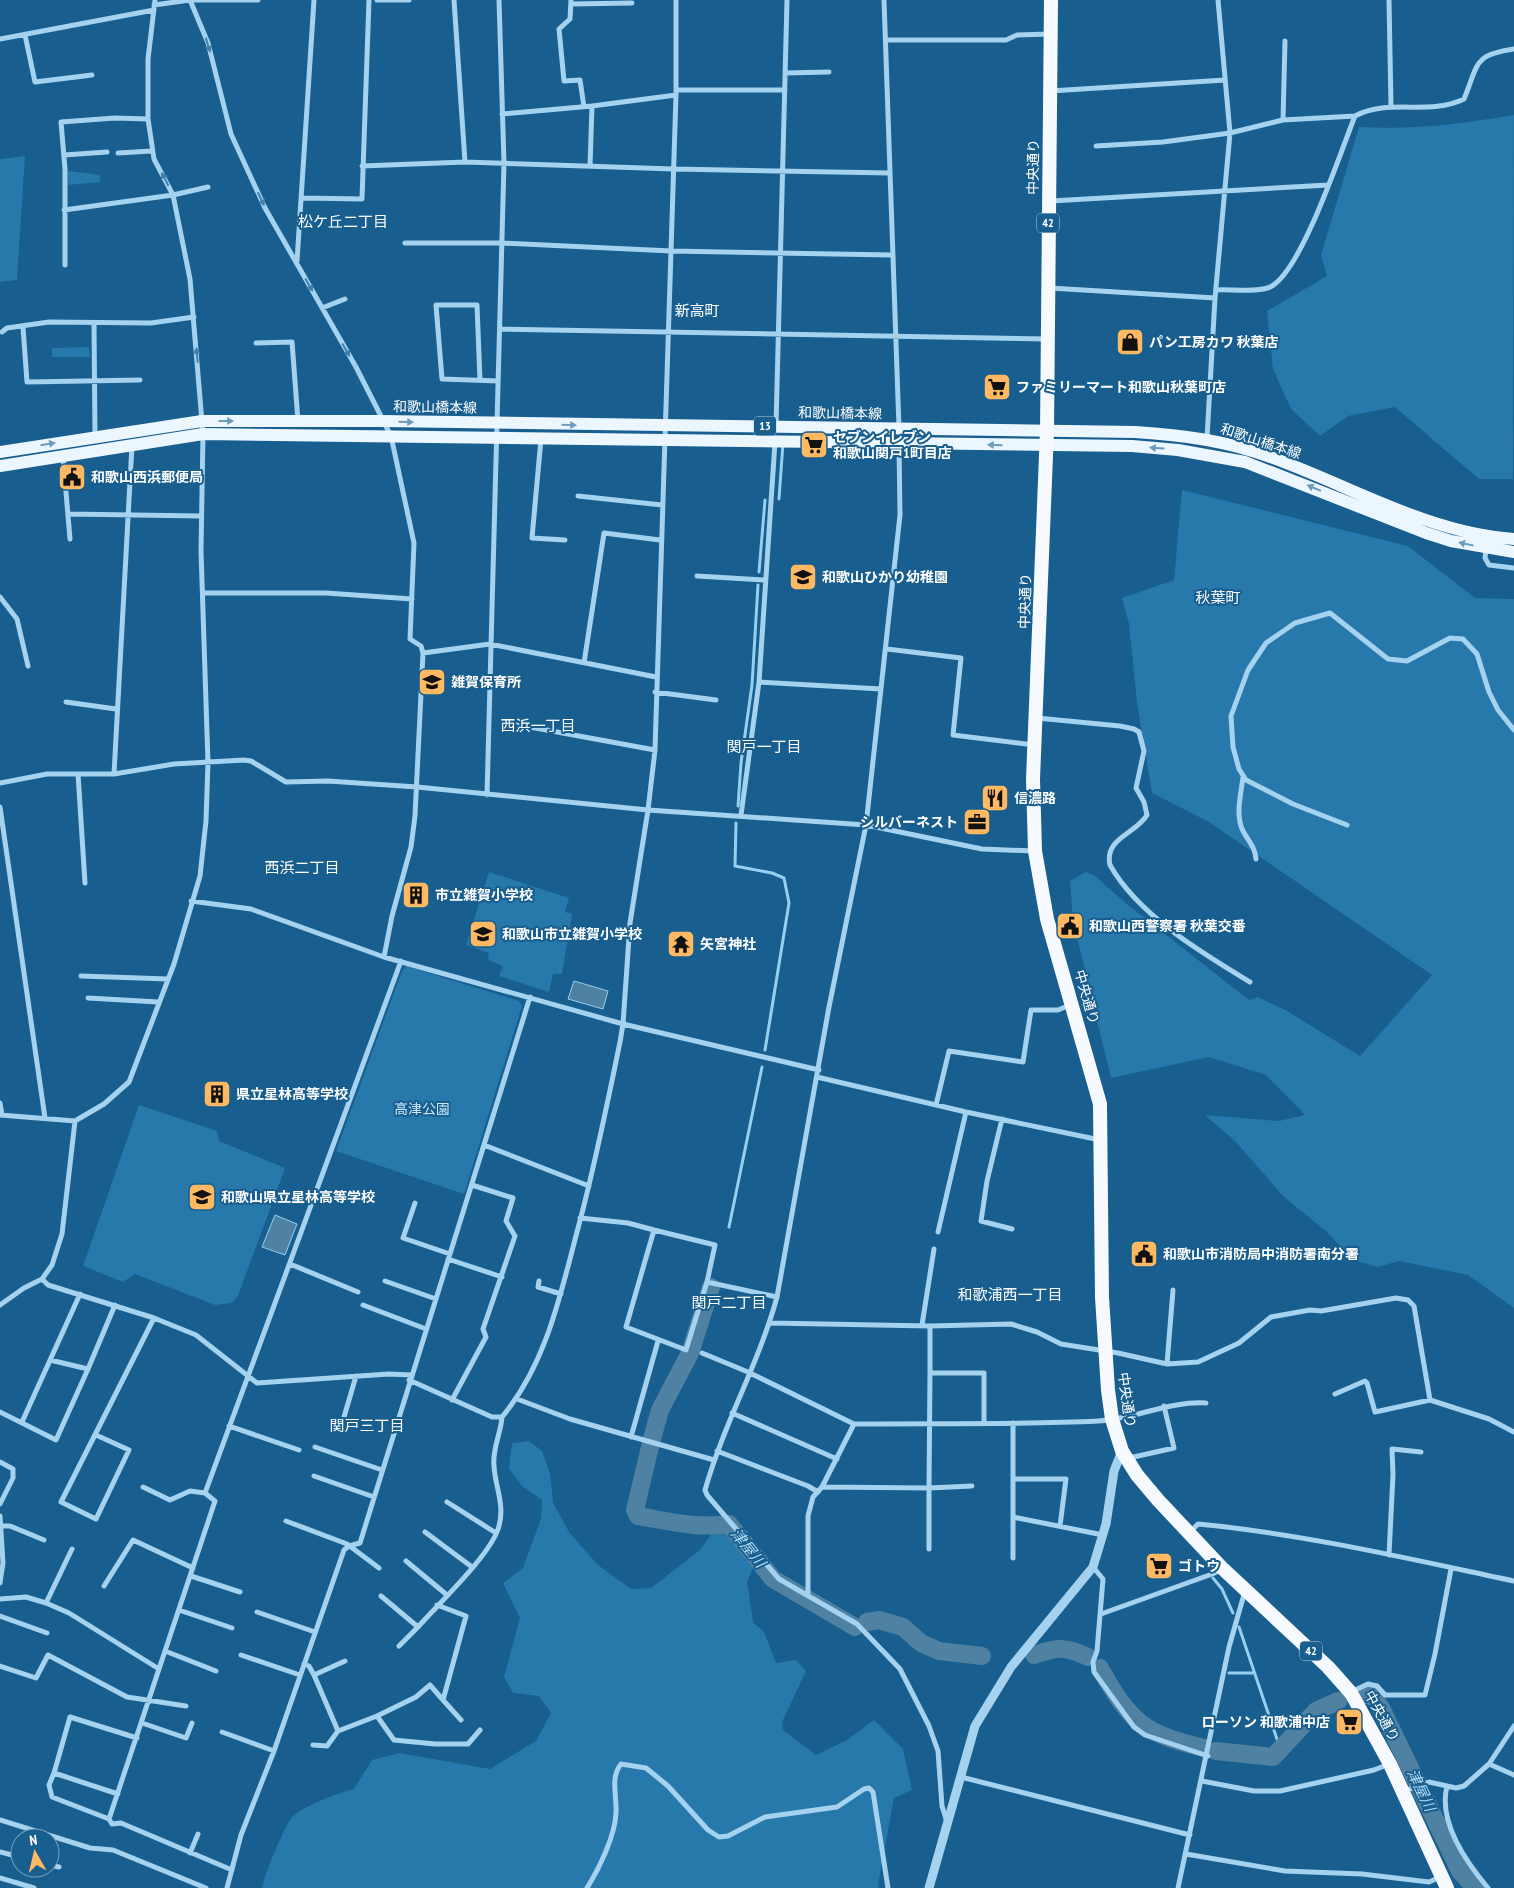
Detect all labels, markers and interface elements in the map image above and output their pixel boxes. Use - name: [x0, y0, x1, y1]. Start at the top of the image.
- one-way arrow: [204, 38, 212, 53]
- street label: 中央通り: [1024, 139, 1042, 195]
- one-way arrow: [161, 172, 169, 186]
- one-way arrow: [256, 191, 265, 206]
- district label: 松ケ丘二丁目: [298, 212, 388, 231]
- road number: 42: [1037, 214, 1059, 232]
- one-way arrow: [305, 278, 314, 292]
- district label: 新高町: [674, 301, 720, 320]
- shop icon: パン工房カワ 秋葉店: [1115, 327, 1145, 357]
- place label: パン工房カワ 秋葉店: [1149, 333, 1279, 351]
- one-way arrow: [342, 344, 351, 357]
- one-way arrow: [192, 347, 200, 363]
- supermarket icon: ファミリーマート和歌山秋葉町店: [982, 372, 1012, 402]
- place label: ファミリーマート和歌山秋葉町店: [1016, 378, 1226, 396]
- street label: 和歌山橋本線: [393, 397, 477, 417]
- street label: 和歌山橋本線: [798, 403, 882, 423]
- road number: 13: [754, 416, 776, 436]
- one-way arrow: [219, 417, 235, 425]
- one-way arrow: [399, 418, 415, 426]
- street label: 和歌山橋本線: [1218, 419, 1304, 463]
- one-way arrow: [561, 421, 577, 429]
- place label: セブンイレブン 和歌山関戸1町目店: [833, 428, 952, 462]
- supermarket icon: セブンイレブン 和歌山関戸1町目店: [799, 430, 829, 460]
- one-way arrow: [41, 440, 57, 448]
- one-way arrow: [987, 441, 1003, 449]
- one-way arrow: [1149, 444, 1165, 452]
- public building icon: 和歌山西浜郵便局: [57, 462, 87, 492]
- place label: 和歌山西浜郵便局: [91, 468, 203, 486]
- one-way arrow: [1307, 483, 1321, 491]
- one-way arrow: [1458, 540, 1473, 548]
- school or university icon: 和歌山ひかり幼稚園: [788, 562, 818, 592]
- place label: 和歌山ひかり幼稚園: [822, 568, 948, 586]
- street label: 中央通り: [1015, 573, 1035, 629]
- district label: 秋葉町: [1195, 588, 1241, 607]
- school or university icon: 雑賀保育所: [417, 667, 447, 697]
- place label: 雑賀保育所: [451, 673, 521, 691]
- district label: 西浜一丁目: [500, 716, 576, 735]
- district label: 関戸一丁目: [726, 737, 802, 756]
- restaurant icon: 信濃路: [980, 783, 1010, 813]
- place label: 信濃路: [1014, 789, 1056, 807]
- office icon: シルバーネスト: [962, 807, 992, 837]
- place label: シルバーネスト: [860, 813, 958, 831]
- district label: 西浜二丁目: [264, 858, 340, 877]
- building icon: 市立雑賀小学校: [401, 880, 431, 910]
- place label: 市立雑賀小学校: [435, 886, 533, 904]
- public building icon: 和歌山西警察署 秋葉交番: [1055, 911, 1085, 941]
- place label: 和歌山西警察署 秋葉交番: [1089, 917, 1246, 935]
- school or university icon: 和歌山市立雑賀小学校: [468, 919, 498, 949]
- place label: 和歌山市立雑賀小学校: [502, 925, 642, 943]
- temple icon: 矢宮神社: [666, 929, 696, 959]
- place label: 矢宮神社: [700, 935, 756, 953]
- street label: 中央通り: [1071, 968, 1103, 1026]
- building icon: 県立星林高等学校: [202, 1079, 232, 1109]
- place label: 県立星林高等学校: [236, 1085, 348, 1103]
- park label: 高津公園: [394, 1100, 450, 1118]
- school or university icon: 和歌山県立星林高等学校: [187, 1182, 217, 1212]
- place label: 和歌山県立星林高等学校: [221, 1188, 375, 1206]
- public building icon: 和歌山市消防局中消防署南分署: [1129, 1239, 1159, 1269]
- place label: 和歌山市消防局中消防署南分署: [1163, 1245, 1359, 1263]
- district label: 和歌浦西一丁目: [957, 1285, 1063, 1304]
- district label: 関戸二丁目: [691, 1293, 767, 1312]
- street label: 中央通り: [1114, 1371, 1140, 1429]
- district label: 関戸三丁目: [329, 1416, 405, 1435]
- water label: 津屋川: [727, 1524, 771, 1573]
- supermarket icon: ゴトウ: [1144, 1551, 1174, 1581]
- place label: ゴトウ: [1178, 1557, 1220, 1575]
- road number: 42: [1300, 1642, 1322, 1660]
- street label: 中央通り: [1361, 1687, 1403, 1745]
- supermarket icon: ローソン 和歌浦中店: [1334, 1707, 1364, 1737]
- place label: ローソン 和歌浦中店: [1201, 1713, 1330, 1731]
- water label: 津屋川: [1403, 1765, 1441, 1816]
- north arrow: [10, 1828, 60, 1878]
- text: N: [28, 1831, 38, 1850]

